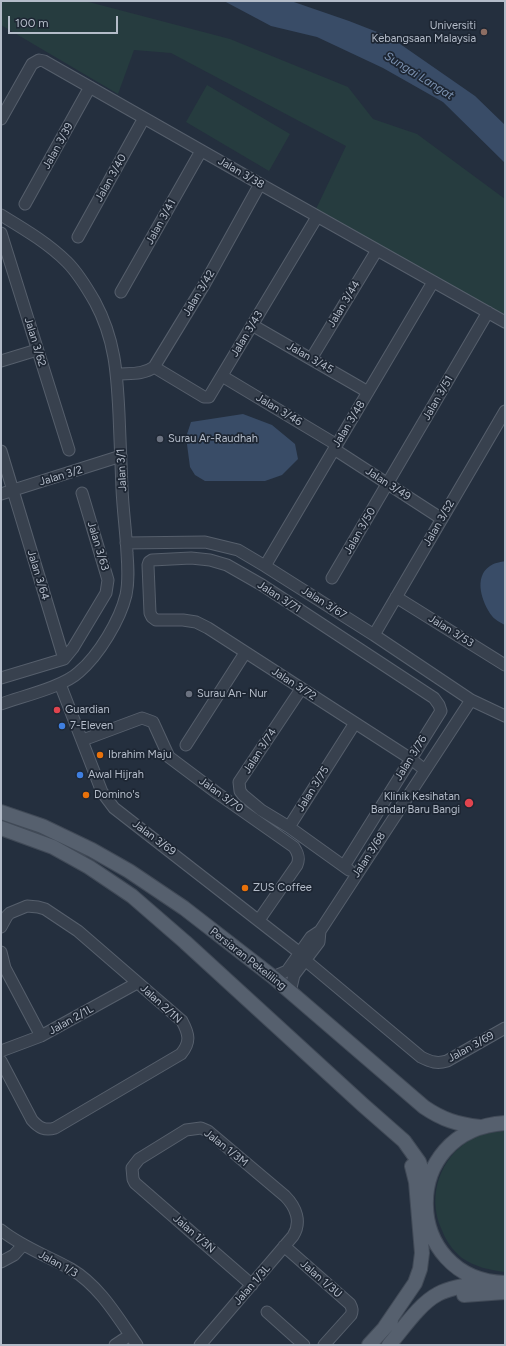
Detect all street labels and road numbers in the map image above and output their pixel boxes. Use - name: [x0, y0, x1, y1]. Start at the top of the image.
- street label: Jalan 3/39: [40, 121, 76, 171]
- street label: Jalan 3/40: [93, 152, 129, 204]
- street label: Jalan 3/38: [216, 154, 266, 192]
- street label: Jalan 3/41: [143, 197, 179, 247]
- street label: Jalan 3/42: [180, 268, 218, 318]
- street label: Jalan 3/44: [325, 278, 363, 330]
- street label: Jalan 3/43: [228, 309, 266, 359]
- street label: Jalan 3/62: [21, 316, 49, 368]
- street label: Jalan 3/45: [284, 339, 336, 377]
- street label: Jalan 3/51: [420, 373, 456, 423]
- street label: Jalan 3/46: [254, 391, 304, 429]
- street label: Jalan 3/48: [330, 398, 368, 450]
- street label: Jalan 3/1: [114, 448, 130, 492]
- street label: Jalan 3/2: [38, 463, 84, 489]
- street label: Jalan 3/49: [363, 464, 413, 504]
- street label: Jalan 3/52: [421, 498, 457, 548]
- street label: Jalan 3/50: [341, 505, 379, 557]
- street label: Jalan 3/63: [84, 520, 112, 572]
- street label: Jalan 3/64: [24, 548, 52, 602]
- street label: Jalan 3/71: [255, 578, 303, 616]
- street label: Jalan 3/67: [299, 584, 349, 622]
- street label: Jalan 3/53: [426, 612, 476, 650]
- street label: Jalan 3/72: [269, 665, 319, 703]
- street label: Jalan 3/74: [241, 726, 279, 776]
- street label: Jalan 3/76: [392, 733, 430, 783]
- street label: Jalan 3/75: [294, 764, 332, 814]
- street label: Jalan 3/70: [196, 775, 246, 815]
- street label: Jalan 3/69: [130, 817, 178, 859]
- street label: Jalan 3/68: [349, 830, 389, 880]
- street label: Persiaran Pekeliling: [207, 925, 289, 993]
- street label: Jalan 2/1N: [137, 982, 185, 1026]
- street label: Jalan 2/1L: [46, 1002, 96, 1038]
- street label: Jalan 3/69: [446, 1029, 496, 1065]
- street label: Jalan 1/3M: [201, 1127, 251, 1169]
- street label: Jalan 1/3N: [170, 1212, 218, 1256]
- street label: Jalan 1/3: [36, 1248, 80, 1280]
- street label: Jalan 1/3U: [298, 1257, 344, 1301]
- street label: Jalan 1/3L: [231, 1262, 273, 1308]

